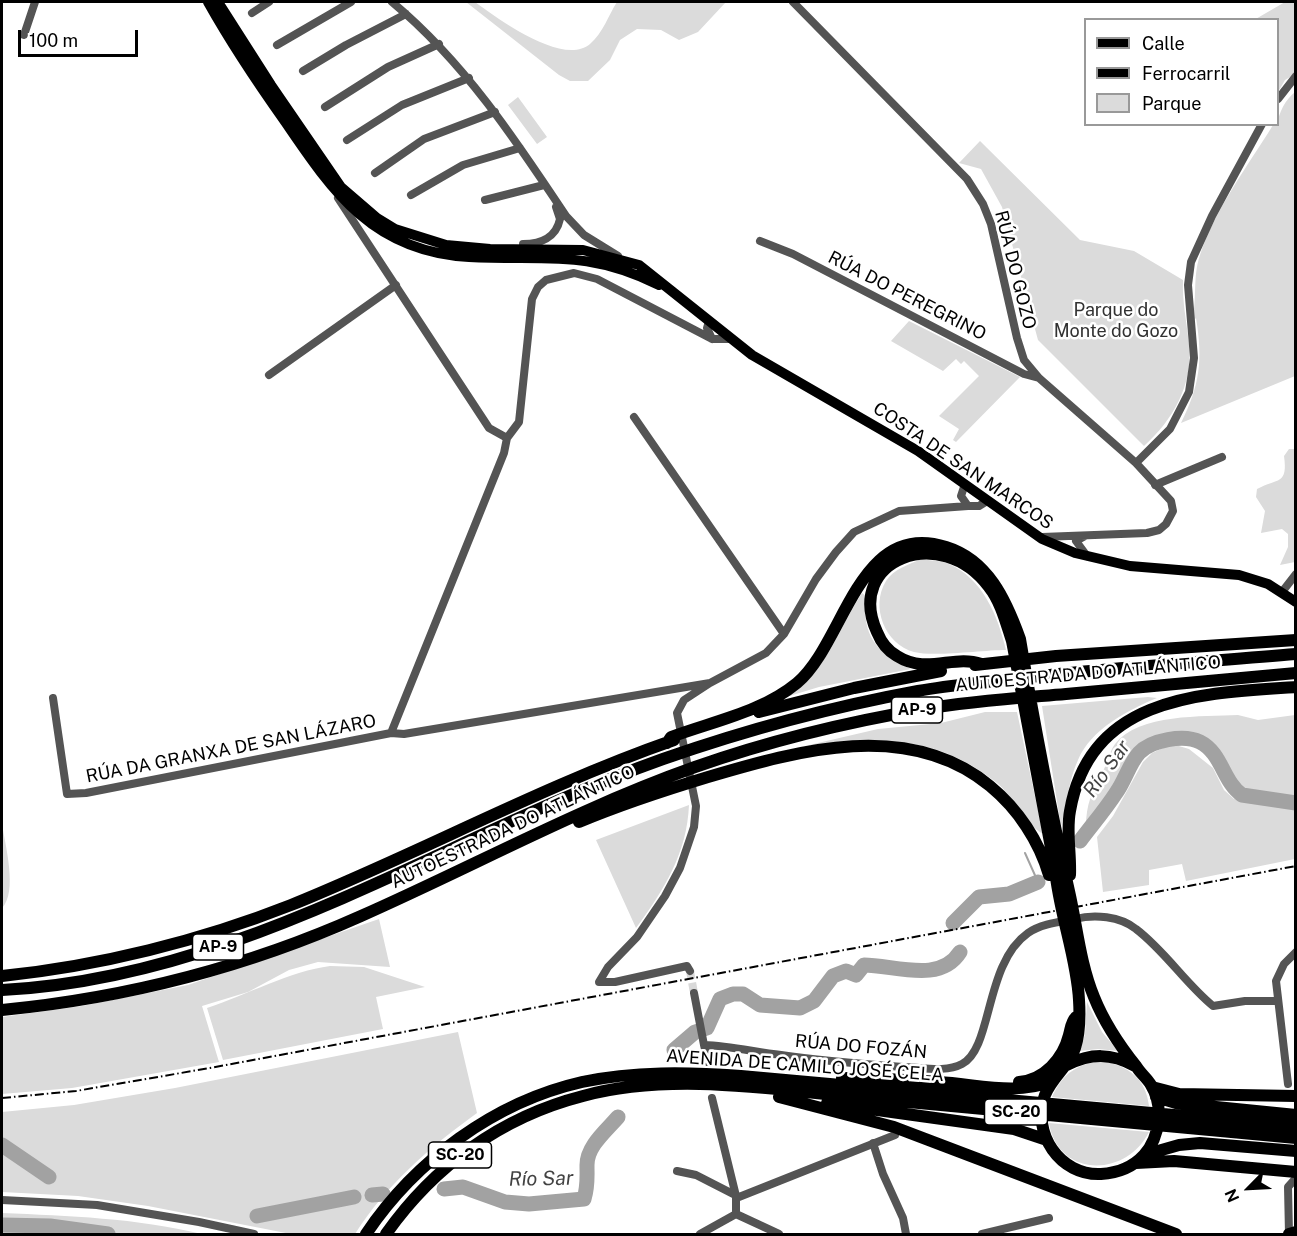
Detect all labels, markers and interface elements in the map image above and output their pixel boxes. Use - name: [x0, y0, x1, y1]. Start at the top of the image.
- scale bar: [21, 18, 141, 56]
- legend: [1084, 18, 1279, 126]
- text: 100 m: [29, 30, 78, 51]
- text: Calle: [1142, 33, 1185, 54]
- text: Ferrocarril: [1142, 63, 1230, 84]
- text: Parque: [1142, 93, 1202, 114]
- street label: RÚA DO GOZO: [990, 208, 1040, 332]
- street label: RÚA DO PEREGRINO: [824, 247, 990, 345]
- park label: Parque do Monte do Gozo: [1054, 299, 1178, 342]
- street label: COSTA DE SAN MARCOS: [869, 398, 1057, 534]
- street label: AUTOESTRADA DO ATLÁNTICO: [954, 652, 1222, 696]
- road number: AP-9: [892, 697, 942, 723]
- street label: RÚA DA GRANXA DE SAN LÁZARO: [84, 710, 378, 788]
- water label: Río Sar: [1078, 736, 1136, 802]
- street label: AUTOESTRADA DO ATLÁNTICO: [388, 761, 638, 893]
- road number: AP-9: [192, 934, 244, 960]
- street label: RÚA DO FOZÁN: [794, 1030, 928, 1064]
- street label: AVENIDA DE CAMILO JOSÉ CELA: [665, 1046, 945, 1086]
- road number: SC-20: [984, 1099, 1048, 1125]
- road number: SC-20: [428, 1142, 492, 1168]
- north arrow: [1219, 1158, 1279, 1218]
- water label: Río Sar: [508, 1166, 574, 1192]
- text: N: [1221, 1186, 1243, 1205]

